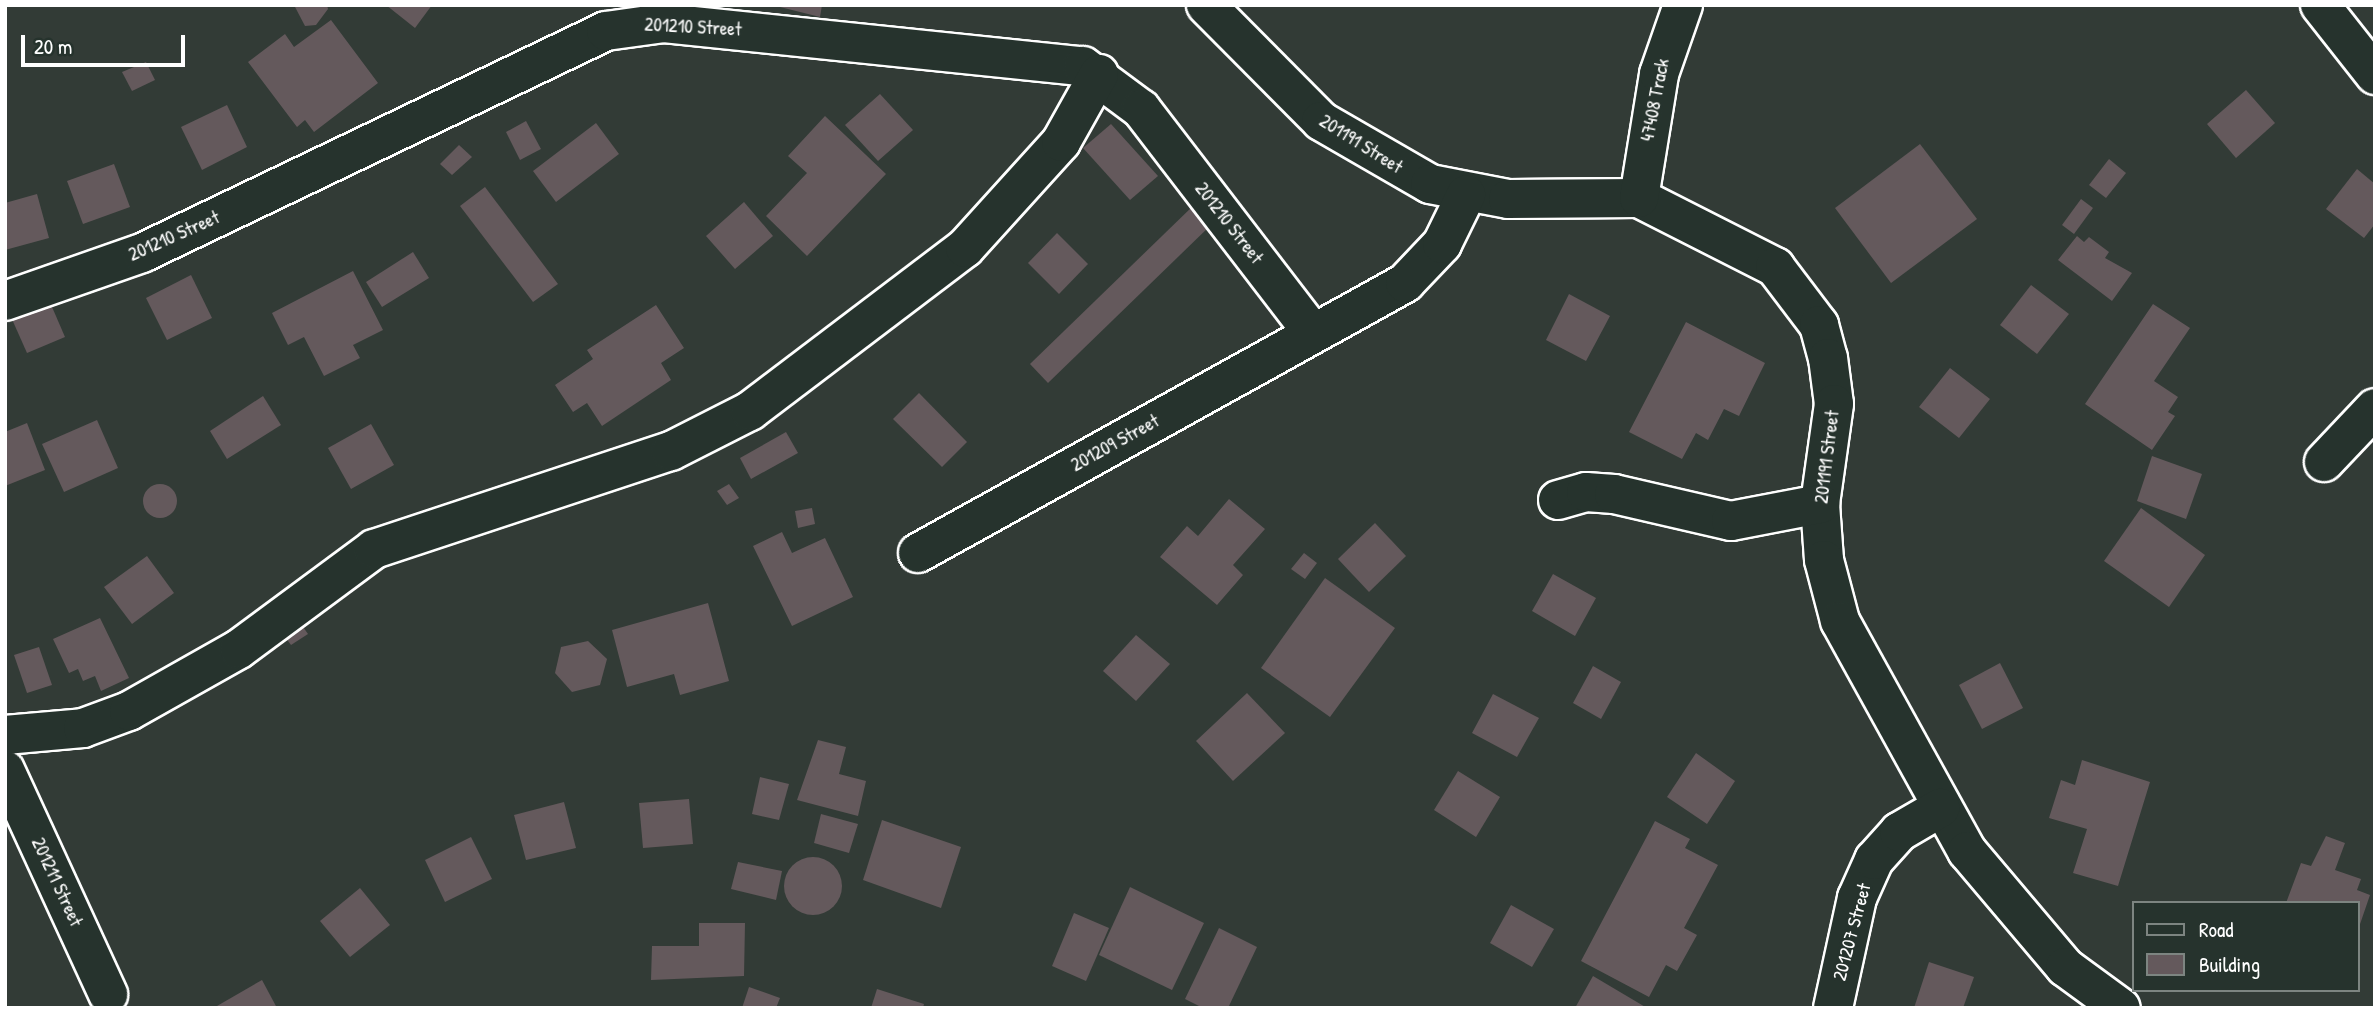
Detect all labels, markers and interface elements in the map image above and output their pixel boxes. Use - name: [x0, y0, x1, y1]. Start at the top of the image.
- street label: 201210 Street: [644, 13, 742, 41]
- scale bar: [24, 21, 189, 65]
- text: 20 m: [34, 32, 72, 61]
- street label: 47408 Track: [1636, 57, 1674, 143]
- street label: 201191 Street: [1315, 110, 1407, 178]
- street label: 201210 Street: [1190, 178, 1268, 268]
- street label: 201210 Street: [125, 206, 223, 266]
- street label: 201209 Street: [1067, 409, 1163, 477]
- street label: 201191 Street: [1810, 409, 1844, 505]
- street label: 201211 Street: [26, 834, 88, 930]
- street label: 201207 Street: [1828, 881, 1876, 983]
- legend: [2132, 901, 2359, 992]
- text: Road: [2199, 915, 2233, 944]
- text: Building: [2199, 950, 2260, 979]

